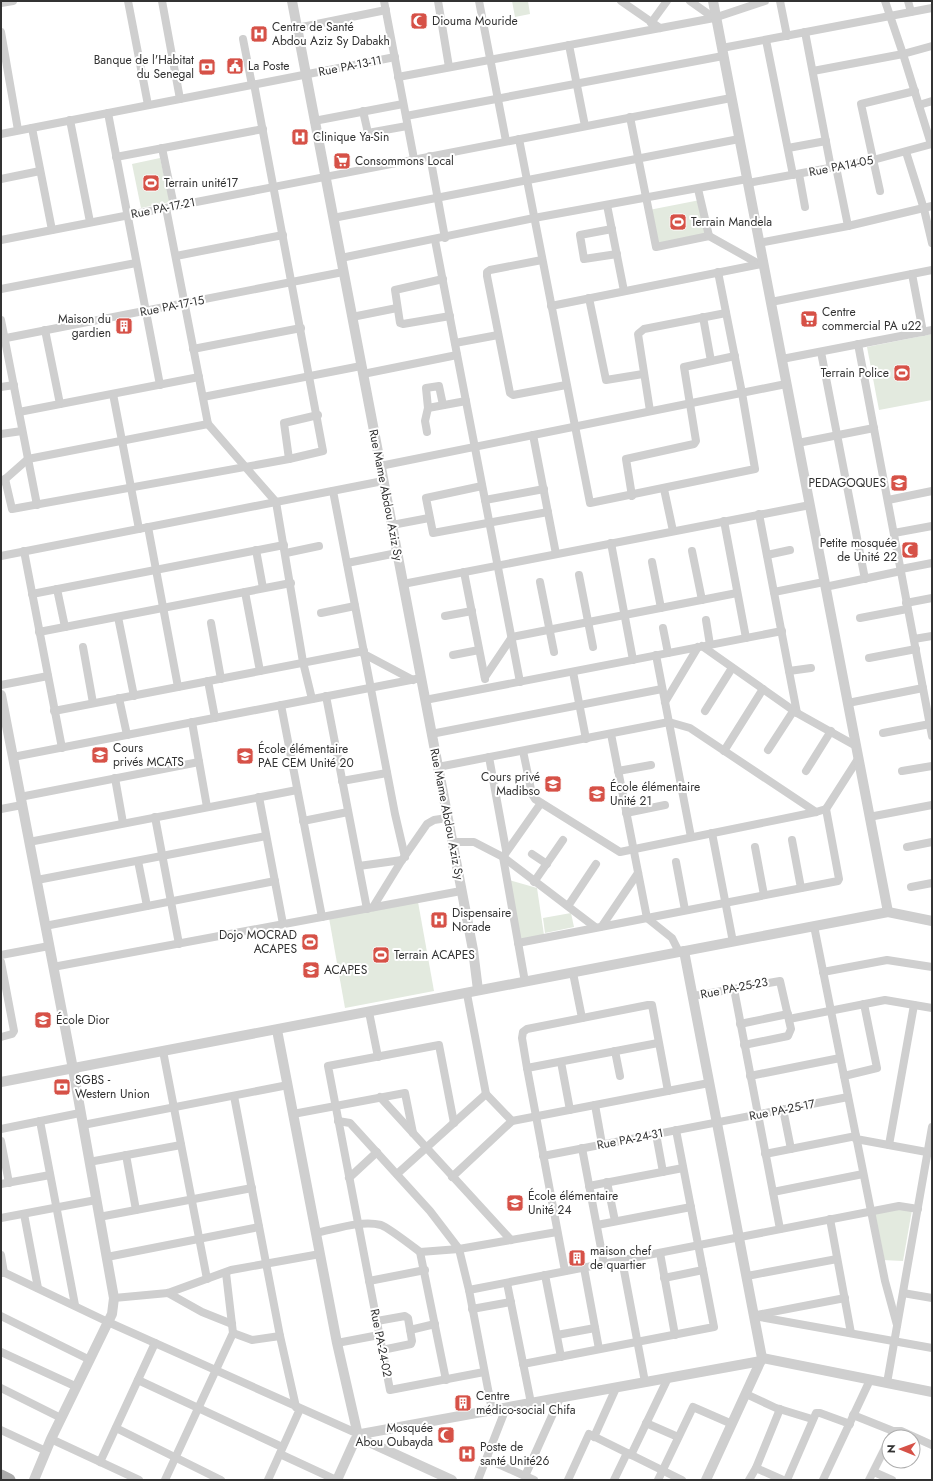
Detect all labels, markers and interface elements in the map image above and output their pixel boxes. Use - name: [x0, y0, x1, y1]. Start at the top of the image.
- mosque icon: Diouma Mouride: [409, 11, 429, 31]
- place label: Diouma Mouride: [432, 12, 518, 30]
- place label: Centre de Santé Abdou Aziz Sy Dabakh: [272, 18, 390, 50]
- hospital icon: Centre de Santé Abdou Aziz Sy Dabakh: [249, 24, 269, 44]
- place label: Banque de l'Habitat du Senegal: [94, 51, 194, 83]
- street label: Rue PA-13-11: [317, 51, 383, 81]
- public building icon: La Poste: [225, 56, 245, 76]
- bank icon: Banque de l'Habitat du Senegal: [197, 57, 217, 77]
- place label: La Poste: [248, 57, 289, 75]
- hospital icon: Clinique Ya-Sin: [290, 127, 310, 147]
- place label: Clinique Ya-Sin: [313, 128, 389, 146]
- supermarket icon: Consommons Local: [332, 151, 352, 171]
- street label: Rue PA14-05: [807, 151, 875, 181]
- place label: Consommons Local: [355, 152, 454, 170]
- sports icon: Terrain unité17: [141, 173, 161, 193]
- place label: Terrain unité17: [164, 174, 239, 192]
- street label: Rue PA-17-21: [129, 193, 197, 223]
- sports icon: Terrain Mandela: [668, 212, 688, 232]
- place label: Terrain Mandela: [691, 213, 772, 231]
- street label: Rue PA-17-15: [138, 291, 206, 321]
- place label: Centre commercial PA u22: [822, 303, 921, 335]
- supermarket icon: Centre commercial PA u22: [799, 309, 819, 329]
- place label: Maison du gardien: [58, 310, 111, 342]
- building icon: Maison du gardien: [114, 316, 134, 336]
- sports icon: Terrain Police: [892, 363, 912, 383]
- place label: Terrain Police: [821, 364, 889, 382]
- street label: Rue Mame Abdou Aziz Sy: [364, 428, 408, 563]
- school or university icon: PEDAGOQUES: [889, 473, 909, 493]
- place label: PEDAGOQUES: [809, 474, 886, 492]
- place label: Petite mosquée de Unité 22: [820, 534, 897, 566]
- mosque icon: Petite mosquée de Unité 22: [900, 540, 920, 560]
- place label: Cours privés MCATS: [113, 739, 184, 771]
- place label: École élémentaire PAE CEM Unité 20: [258, 740, 354, 772]
- school or university icon: Cours privés MCATS: [90, 745, 110, 765]
- school or university icon: École élémentaire PAE CEM Unité 20: [235, 746, 255, 766]
- street label: Rue Mame Abdou Aziz Sy: [425, 747, 469, 882]
- place label: Cours privé Madibso: [481, 768, 540, 800]
- school or university icon: Cours privé Madibso: [543, 774, 563, 794]
- place label: École élémentaire Unité 21: [610, 778, 700, 810]
- school or university icon: École élémentaire Unité 21: [587, 784, 607, 804]
- place label: Dispensaire Norade: [452, 904, 511, 936]
- hospital icon: Dispensaire Norade: [429, 910, 449, 930]
- place label: Dojo MOCRAD ACAPES: [219, 926, 297, 958]
- sports icon: Dojo MOCRAD ACAPES: [300, 932, 320, 952]
- sports icon: Terrain ACAPES: [371, 945, 391, 965]
- place label: Terrain ACAPES: [394, 946, 475, 964]
- school or university icon: ACAPES: [301, 960, 321, 980]
- place label: ACAPES: [324, 961, 368, 979]
- street label: Rue PA-25-23: [699, 973, 770, 1003]
- school or university icon: École Dior: [33, 1010, 53, 1030]
- place label: École Dior: [56, 1011, 110, 1029]
- place label: SGBS - Western Union: [75, 1071, 150, 1103]
- bank icon: SGBS - Western Union: [52, 1077, 72, 1097]
- street label: Rue PA-25-17: [747, 1095, 817, 1125]
- street label: Rue PA-24-31: [595, 1124, 665, 1154]
- place label: École élémentaire Unité 24: [528, 1187, 618, 1219]
- school or university icon: École élémentaire Unité 24: [505, 1193, 525, 1213]
- place label: maison chef de quartier: [590, 1242, 652, 1274]
- building icon: maison chef de quartier: [567, 1248, 587, 1268]
- street label: Rue PA-24-02: [366, 1307, 396, 1379]
- place label: Centre médico-social Chifa: [476, 1387, 576, 1419]
- building icon: Centre médico-social Chifa: [453, 1393, 473, 1413]
- place label: Mosquée Abou Oubayda: [356, 1419, 433, 1451]
- mosque icon: Mosquée Abou Oubayda: [436, 1425, 456, 1445]
- north arrow: [881, 1429, 921, 1469]
- place label: Poste de santé Unité26: [480, 1438, 549, 1470]
- hospital icon: Poste de santé Unité26: [457, 1444, 477, 1464]
- text: N: [883, 1444, 899, 1453]

